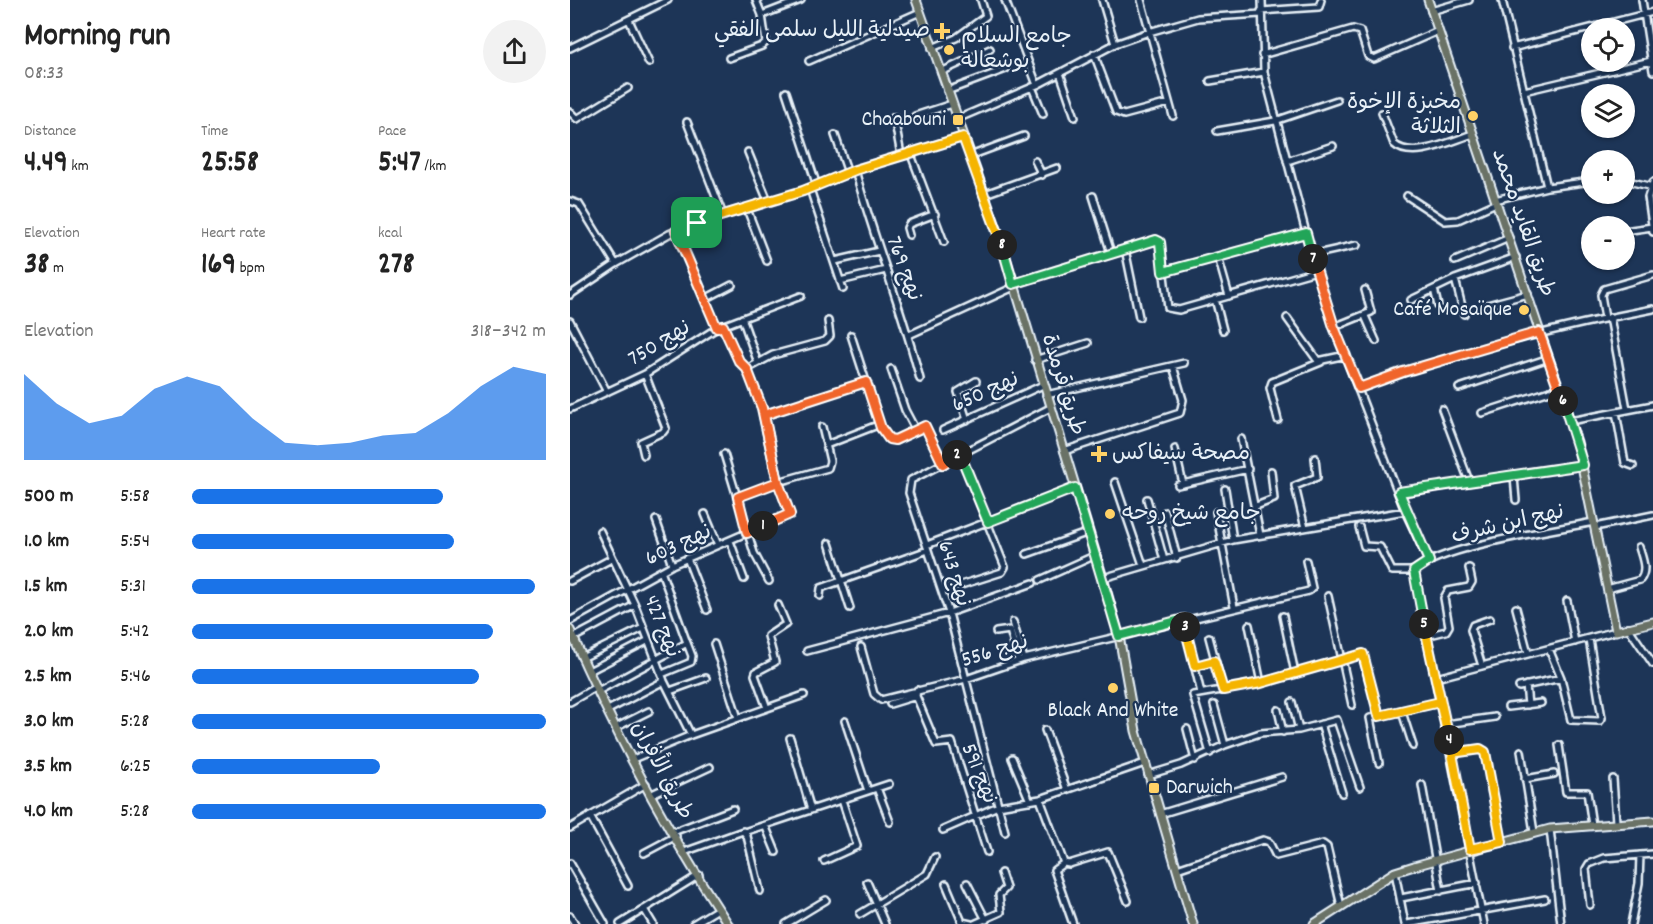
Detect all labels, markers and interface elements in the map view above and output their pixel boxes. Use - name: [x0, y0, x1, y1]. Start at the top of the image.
- text: Morning run: [24, 14, 171, 61]
- place label: صيدلية الليل سلمى الفقي: [714, 16, 930, 48]
- map controls: [1581, 18, 1635, 270]
- button: locate: [1581, 18, 1635, 72]
- button: share: [483, 20, 546, 83]
- place label: جامع السلام بوشعالة: [961, 22, 1072, 78]
- marker: صيدلية الليل سلمى الفقي: [935, 24, 949, 38]
- marker: جامع السلام بوشعالة: [942, 43, 956, 57]
- text: 08:33: [24, 60, 64, 88]
- button: layers: [1581, 84, 1635, 138]
- place label: مخبزة الإخوة الثلاثة: [1347, 88, 1461, 144]
- place label: Chaabouni: [861, 105, 946, 136]
- marker: مخبزة الإخوة الثلاثة: [1466, 109, 1480, 123]
- marker: Chaabouni: [951, 113, 965, 127]
- text: Distance: [24, 120, 76, 143]
- text: Time: [201, 120, 228, 143]
- text: Pace: [378, 120, 406, 143]
- text: 4.49: [24, 143, 68, 186]
- text: 25:58: [201, 143, 259, 186]
- text: 5:47: [378, 143, 421, 186]
- street label: طريق القايد محمد: [1482, 145, 1562, 301]
- button: +: [1581, 150, 1635, 204]
- text: km: [68, 155, 89, 178]
- text: /km: [421, 155, 447, 178]
- pin: [671, 197, 722, 248]
- icon: arrive: [680, 206, 713, 239]
- button: −: [1581, 216, 1635, 270]
- text: Elevation: [24, 222, 80, 245]
- text: Heart rate: [201, 222, 266, 245]
- text: kcal: [378, 222, 402, 245]
- pin: 8: [987, 230, 1017, 260]
- street label: نهج 769: [877, 232, 929, 306]
- text: 8: [999, 233, 1005, 256]
- pin: 7: [1298, 244, 1328, 274]
- text: 38: [24, 245, 49, 288]
- text: 169: [201, 245, 236, 288]
- text: 278: [378, 245, 415, 288]
- text: 7: [1310, 247, 1316, 270]
- text: m: [49, 257, 64, 280]
- text: bpm: [236, 257, 265, 280]
- place label: Café Mosaïque: [1393, 295, 1512, 326]
- marker: Café Mosaïque: [1517, 303, 1531, 317]
- street label: نهج 750: [623, 313, 697, 375]
- text: Elevation: [24, 318, 94, 346]
- text: 318–342 m: [471, 318, 546, 346]
- street label: طريق قرمدة: [1032, 330, 1092, 440]
- street label: نهج 650: [947, 364, 1025, 422]
- pin: 6: [1548, 386, 1578, 416]
- text: 6: [1559, 389, 1567, 412]
- place label: مصحة سيفاكس: [1112, 439, 1250, 470]
- pin: 2: [942, 440, 972, 470]
- text: 2: [954, 443, 961, 466]
- marker: مصحة سيفاكس: [1090, 445, 1108, 463]
- text: 500 m: [24, 483, 73, 511]
- text: 5:58: [120, 483, 150, 511]
- street label: نهج ابن شرف: [1449, 497, 1567, 553]
- place label: جامع شيخ روحه: [1122, 499, 1261, 530]
- marker: جامع شيخ روحه: [1103, 507, 1117, 521]
- pin: 1: [748, 511, 778, 541]
- text: 1: [761, 514, 765, 537]
- street label: نهج 603: [641, 517, 717, 575]
- text: 1.0 km: [24, 528, 69, 556]
- text: 5:54: [120, 528, 150, 556]
- street label: نهج 643: [928, 537, 978, 611]
- text: 1.5 km: [24, 573, 67, 601]
- text: 5:31: [120, 573, 146, 601]
- street label: نهج 427: [634, 591, 688, 663]
- pin: 5: [1409, 609, 1439, 639]
- pin: 3: [1170, 612, 1200, 642]
- text: 5: [1420, 612, 1428, 635]
- text: 3: [1181, 615, 1189, 638]
- text: 2.0 km: [24, 618, 73, 646]
- text: 5:42: [120, 618, 150, 646]
- street label: نهج 556: [958, 627, 1032, 677]
- text: 2.5 km: [24, 663, 72, 691]
- text: 5:46: [120, 663, 151, 691]
- marker: Black And White: [1106, 681, 1120, 695]
- place label: Black And White: [1048, 696, 1178, 727]
- text: 3.0 km: [24, 708, 74, 736]
- text: 5:28: [120, 708, 149, 736]
- street label: طريق الأفران: [622, 715, 703, 826]
- pin: 4: [1434, 725, 1464, 755]
- text: 4: [1446, 728, 1452, 751]
- street label: نهج 591: [952, 739, 1004, 809]
- text: 3.5 km: [24, 753, 72, 781]
- text: 6:25: [120, 753, 151, 781]
- place label: Darwich: [1166, 773, 1233, 804]
- marker: Darwich: [1147, 781, 1161, 795]
- text: 4.0 km: [24, 798, 73, 826]
- text: 5:28: [120, 798, 149, 826]

